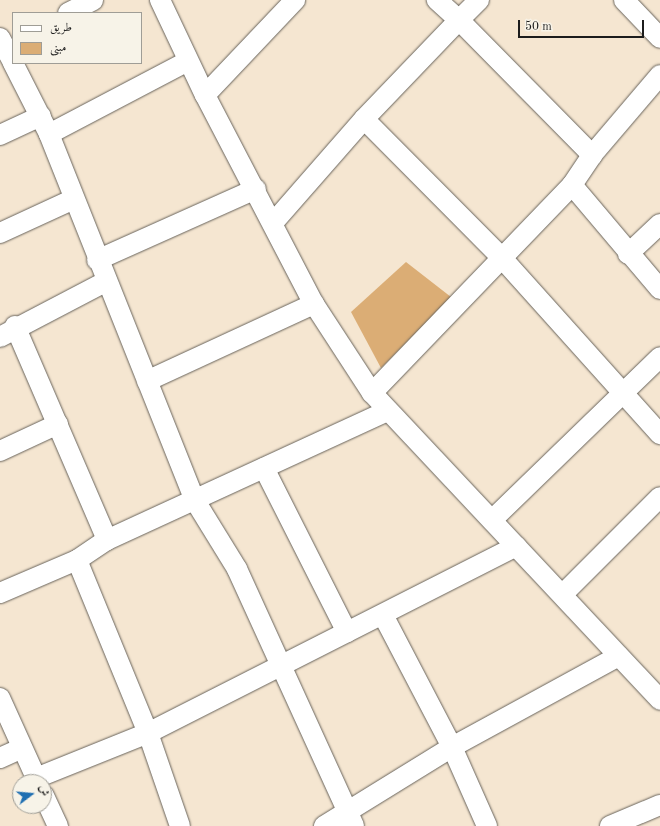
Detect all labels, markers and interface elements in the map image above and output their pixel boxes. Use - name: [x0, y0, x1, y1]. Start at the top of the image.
- legend: [12, 12, 142, 64]
- scale bar: [520, 12, 646, 38]
- text: 50 m: [525, 21, 552, 33]
- text: طريق: [50, 22, 72, 34]
- text: مبنى: [50, 42, 66, 54]
- north arrow: [12, 774, 52, 814]
- text: ش: [36, 784, 50, 798]

